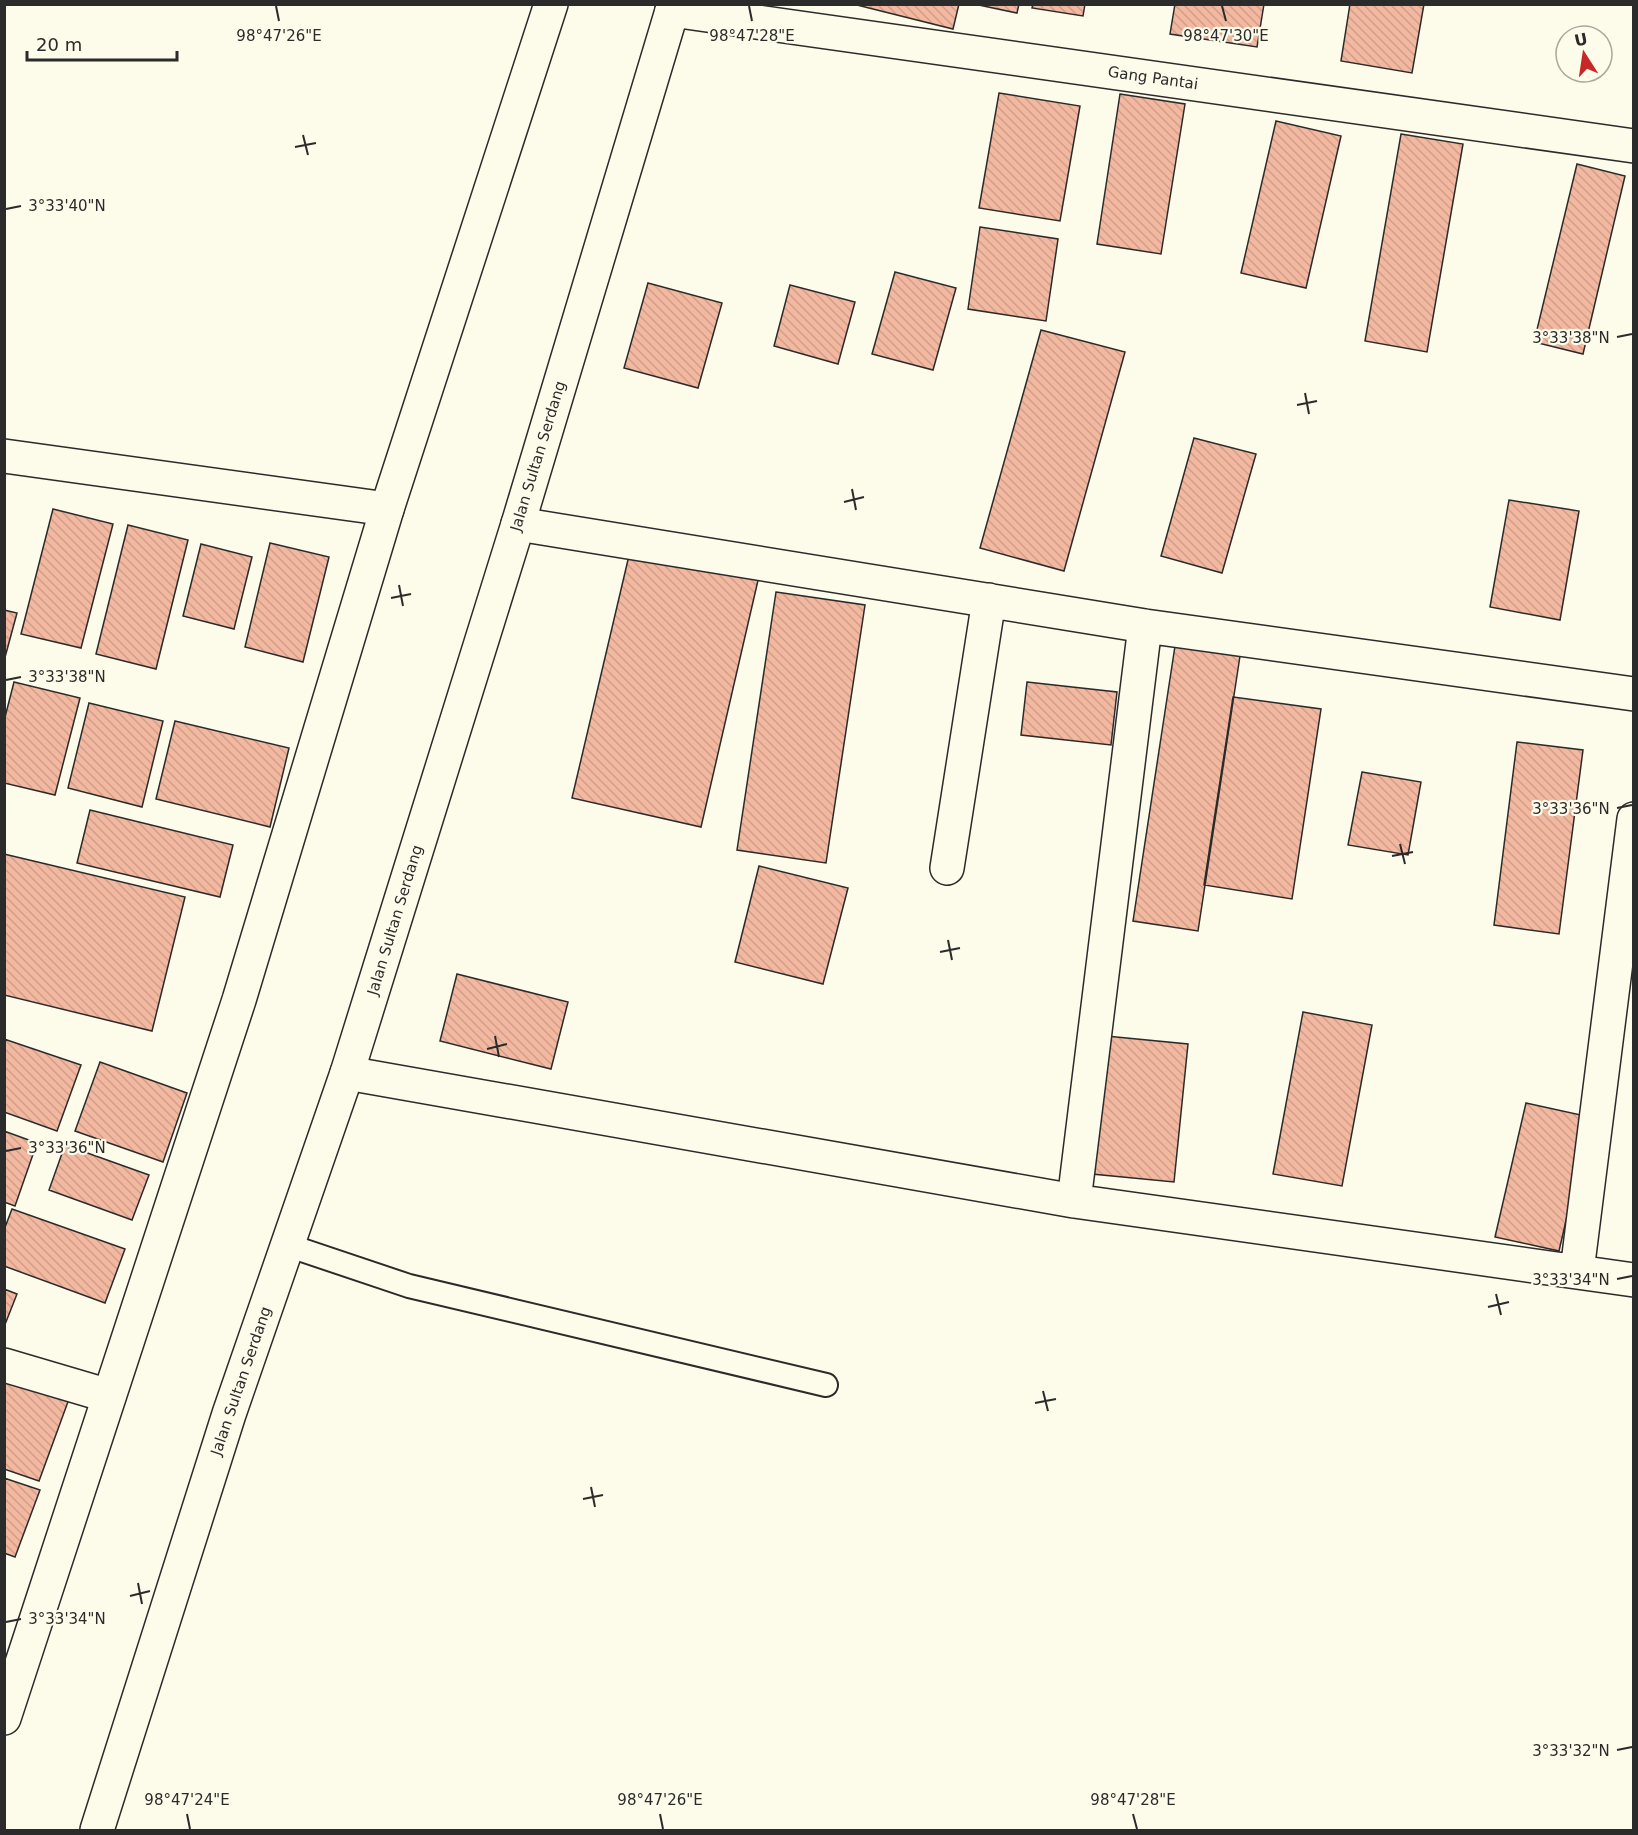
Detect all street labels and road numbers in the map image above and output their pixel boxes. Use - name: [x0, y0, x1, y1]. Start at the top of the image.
- street label: Gang Pantai: [1107, 63, 1199, 93]
- street label: Jalan Sultan Serdang: [506, 379, 569, 534]
- street label: Jalan Sultan Serdang: [363, 843, 426, 998]
- street label: Jalan Sultan Serdang: [207, 1304, 275, 1459]

